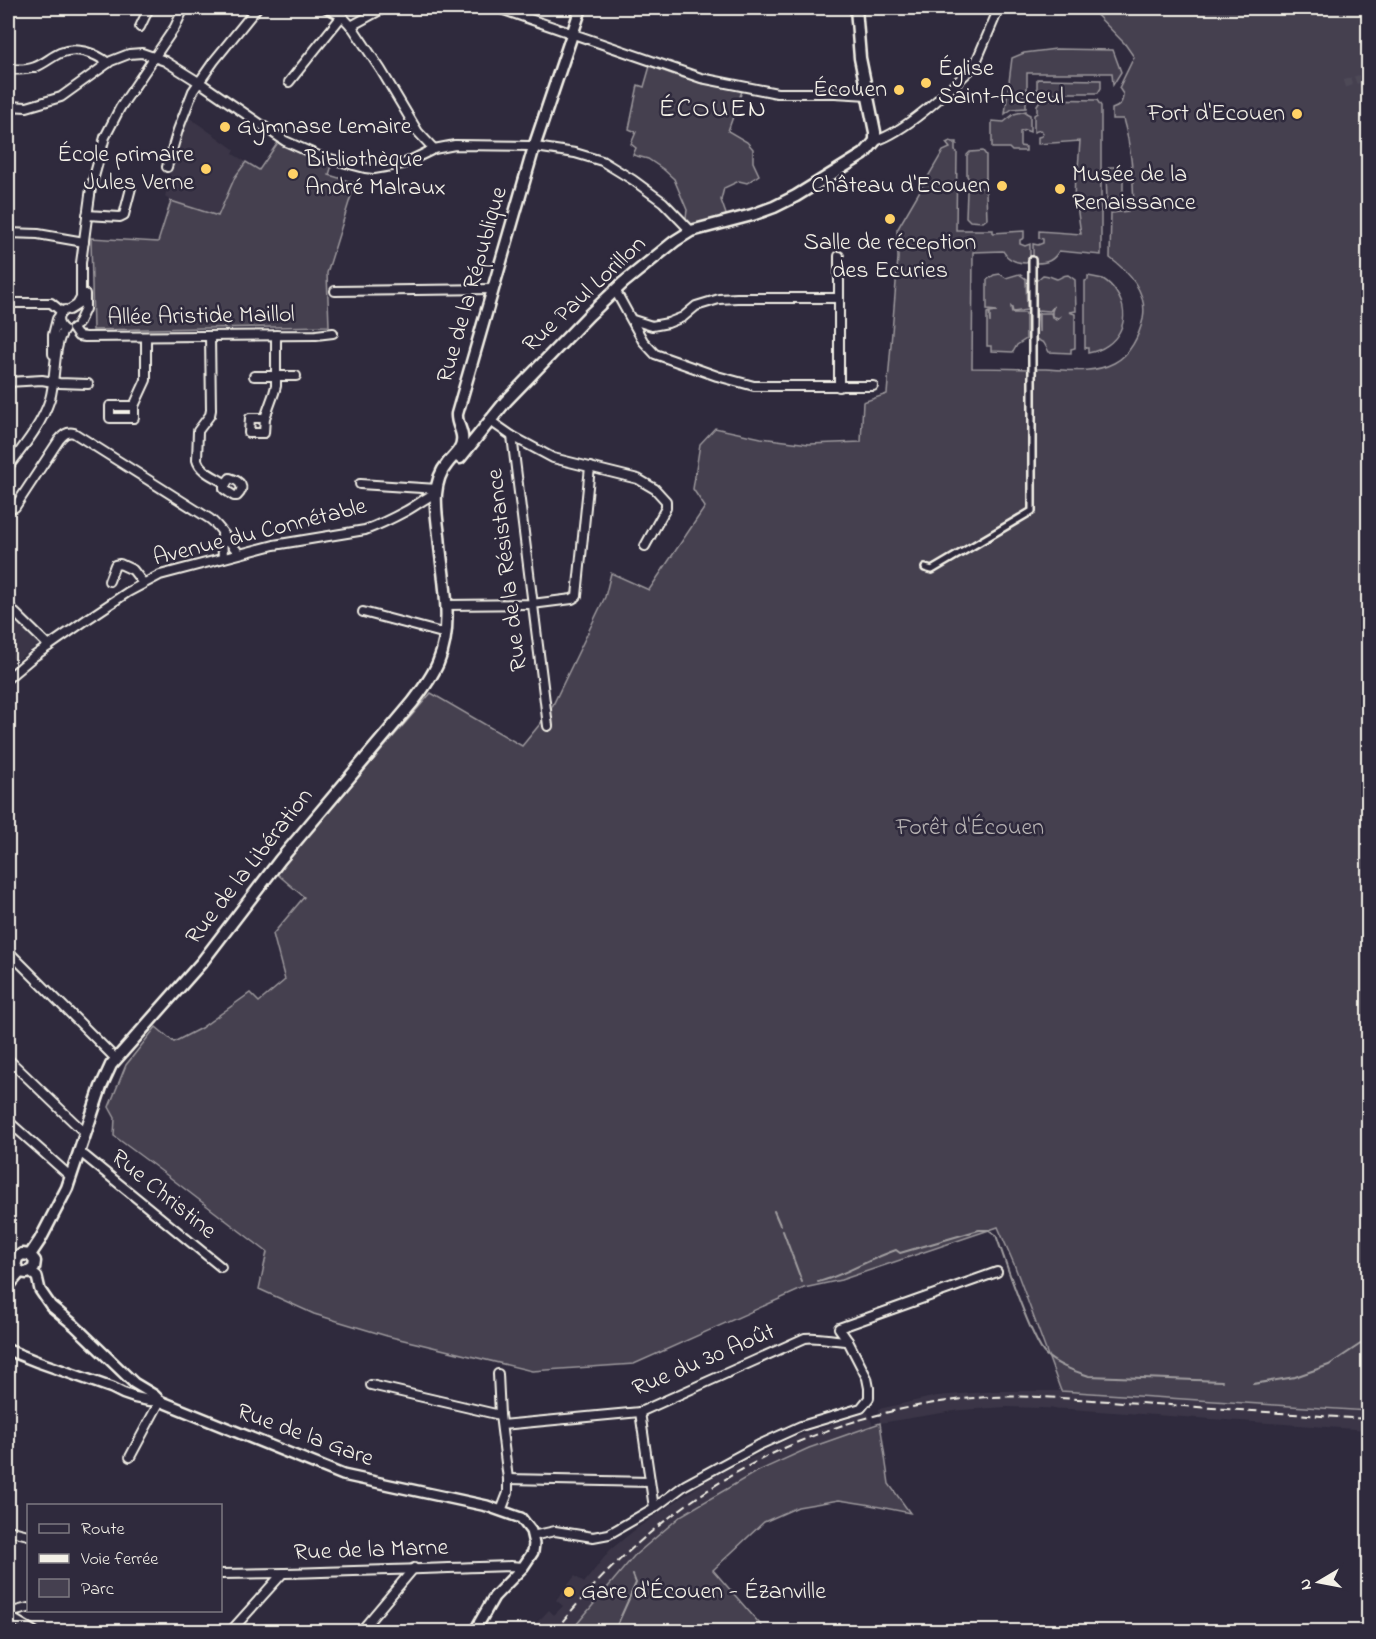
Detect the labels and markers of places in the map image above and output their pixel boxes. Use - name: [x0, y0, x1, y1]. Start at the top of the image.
- place label: Église Saint-Acceul: [938, 52, 1064, 115]
- place label: Écouen: [813, 73, 887, 108]
- marker: Église Saint-Acceul: [919, 76, 933, 90]
- marker: Écouen: [892, 83, 906, 97]
- place label: Fort d'Ecouen: [1147, 97, 1285, 132]
- marker: Fort d'Ecouen: [1290, 107, 1304, 121]
- place label: Gymnase Lemaire: [237, 110, 412, 146]
- marker: Gymnase Lemaire: [218, 120, 232, 134]
- place label: École primaire Jules Verne: [57, 138, 194, 201]
- place label: Bibliothèque André Malraux: [304, 143, 446, 206]
- place label: Musée de la Renaissance: [1072, 158, 1196, 221]
- marker: École primaire Jules Verne: [199, 162, 213, 176]
- marker: Bibliothèque André Malraux: [286, 167, 300, 181]
- place label: Château d'Ecouen: [811, 169, 990, 204]
- marker: Château d'Ecouen: [995, 179, 1009, 193]
- marker: Musée de la Renaissance: [1053, 182, 1067, 196]
- marker: Salle de réception des Ecuries: [883, 212, 897, 226]
- place label: Salle de réception des Ecuries: [804, 226, 976, 289]
- place label: Gare d'Écouen - Ézanville: [581, 1575, 826, 1610]
- marker: Gare d'Écouen - Ézanville: [562, 1585, 576, 1599]

